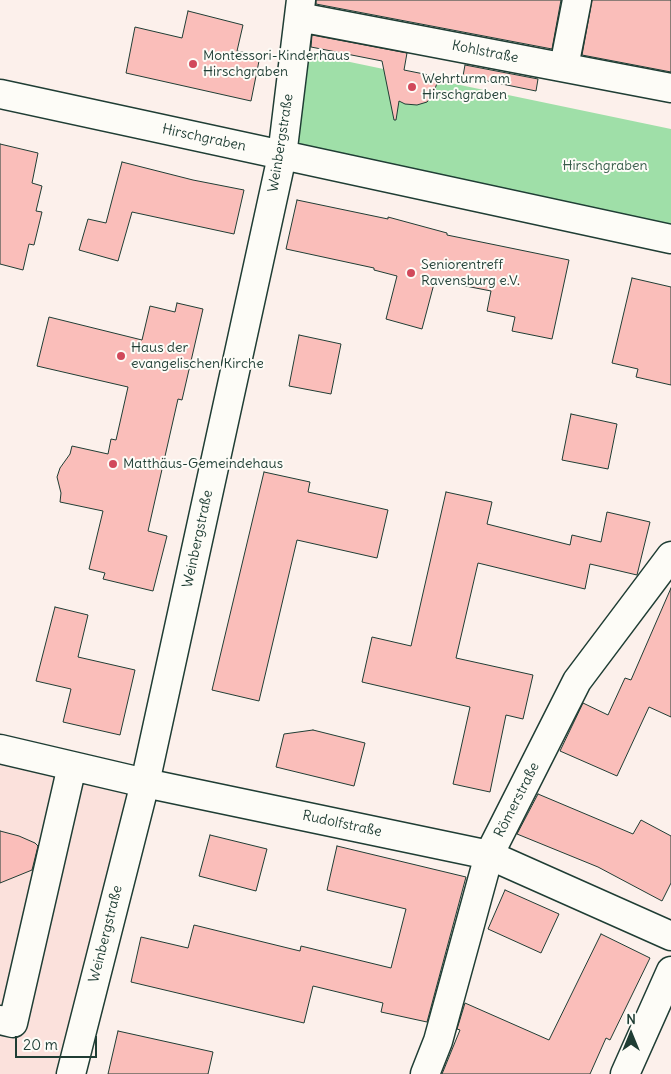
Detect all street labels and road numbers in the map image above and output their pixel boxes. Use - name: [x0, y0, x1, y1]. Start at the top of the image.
- street label: Kohlstraße: [450, 37, 520, 67]
- street label: Weinbergstraße: [265, 93, 297, 193]
- street label: Hirschgraben: [161, 121, 247, 155]
- street label: Weinbergstraße: [179, 489, 217, 589]
- street label: Römerstraße: [491, 760, 543, 840]
- street label: Rudolfstraße: [301, 807, 383, 841]
- street label: Weinbergstraße: [86, 884, 126, 984]

